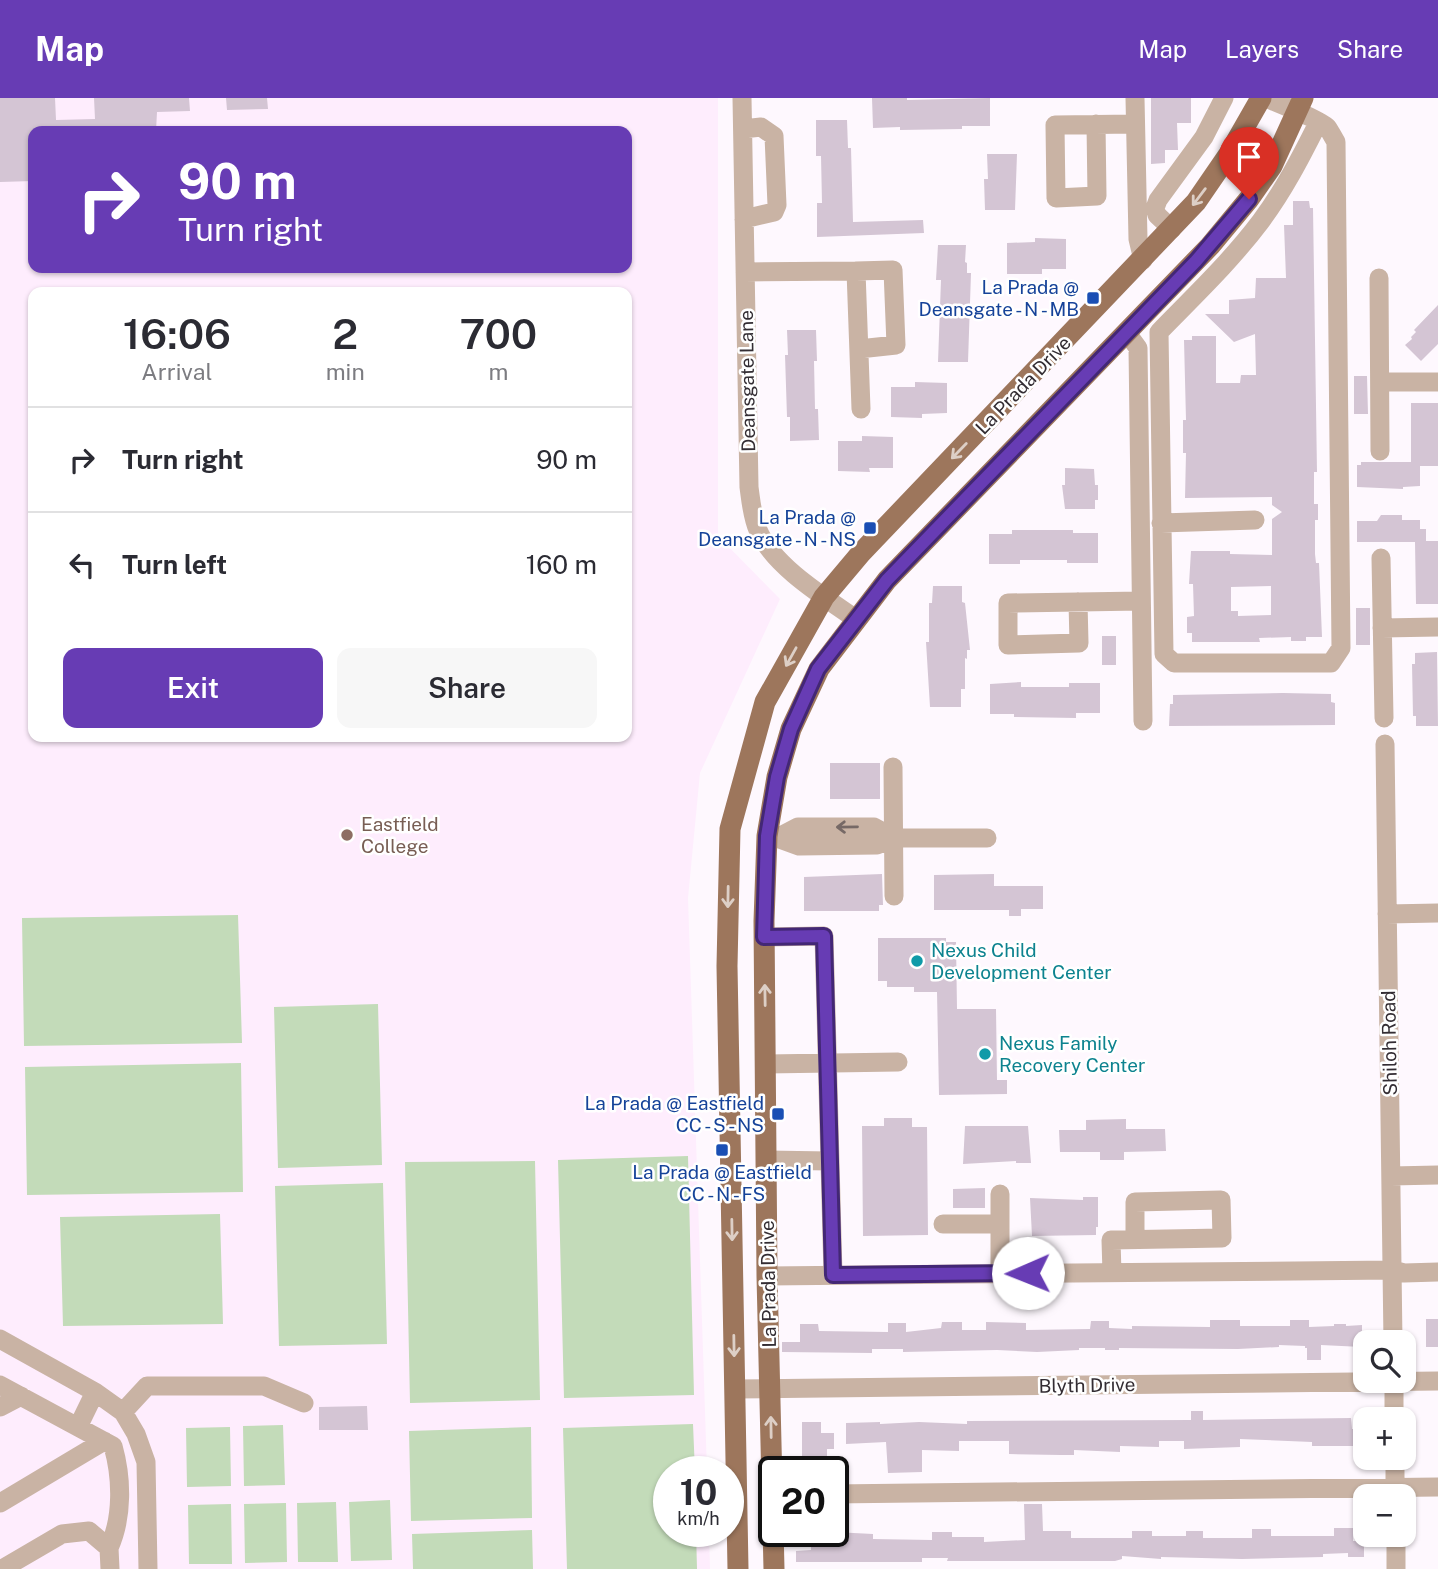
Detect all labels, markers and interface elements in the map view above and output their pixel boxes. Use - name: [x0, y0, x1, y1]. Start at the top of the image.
- text: Map: [35, 30, 104, 68]
- text: Map: [1138, 35, 1187, 63]
- text: Layers: [1225, 35, 1299, 63]
- text: Share: [1337, 35, 1403, 63]
- pin: [1219, 127, 1279, 199]
- icon: arrive: [1230, 138, 1268, 176]
- text: 90 m: [178, 152, 297, 210]
- icon: right: [63, 154, 154, 245]
- one-way arrow: [1192, 188, 1207, 207]
- text: Turn right: [178, 211, 323, 248]
- place label: La Prada @ Deansgate - N - MB: [919, 276, 1079, 320]
- marker: La Prada @ Deansgate - N - MB: [1085, 290, 1101, 306]
- text: 16:06: [123, 309, 231, 358]
- text: 2: [332, 309, 358, 358]
- text: 700: [459, 309, 537, 358]
- street label: Deansgate Lane: [735, 310, 759, 452]
- street label: La Prada Drive: [971, 332, 1075, 438]
- text: Arrival: [141, 358, 212, 385]
- text: min: [326, 358, 365, 385]
- text: m: [488, 358, 508, 385]
- icon: right: [63, 441, 101, 479]
- one-way arrow: [950, 443, 967, 460]
- text: Turn right: [122, 444, 244, 475]
- text: 90 m: [536, 444, 597, 475]
- place label: La Prada @ Deansgate - N - NS: [698, 506, 856, 550]
- marker: La Prada @ Deansgate - N - NS: [862, 520, 878, 536]
- icon: left: [63, 546, 101, 584]
- text: Turn left: [122, 549, 227, 580]
- text: 160 m: [526, 549, 597, 580]
- one-way arrow: [784, 646, 798, 666]
- button: Exit: [63, 648, 323, 728]
- button: Share: [337, 648, 597, 728]
- place label: Eastfield College: [361, 813, 439, 857]
- one-way arrow: [836, 820, 859, 834]
- marker: Eastfield College: [339, 827, 355, 843]
- one-way arrow: [721, 885, 734, 908]
- place label: Nexus Child Development Center: [931, 939, 1112, 983]
- marker: Nexus Child Development Center: [909, 953, 925, 969]
- one-way arrow: [758, 984, 772, 1007]
- street label: Shiloh Road: [1377, 990, 1401, 1096]
- place label: Nexus Family Recovery Center: [999, 1032, 1145, 1076]
- marker: Nexus Family Recovery Center: [977, 1046, 993, 1062]
- place label: La Prada @ Eastfield CC - S - NS: [585, 1092, 764, 1136]
- marker: La Prada @ Eastfield CC - S - NS: [770, 1106, 786, 1122]
- marker: La Prada @ Eastfield CC - N - FS: [714, 1142, 730, 1158]
- place label: La Prada @ Eastfield CC - N - FS: [632, 1161, 812, 1205]
- one-way arrow: [725, 1218, 739, 1241]
- street label: La Prada Drive: [756, 1220, 780, 1348]
- position arrow: [991, 1236, 1065, 1310]
- map controls: [1353, 1330, 1416, 1547]
- button: search: [1353, 1330, 1416, 1393]
- one-way arrow: [727, 1334, 741, 1357]
- street label: Blyth Drive: [1038, 1373, 1136, 1397]
- button: +: [1353, 1407, 1416, 1470]
- one-way arrow: [764, 1416, 778, 1439]
- speed limit sign: 20: [758, 1456, 849, 1547]
- text: 10: [680, 1472, 717, 1513]
- button: −: [1353, 1484, 1416, 1547]
- text: km/h: [677, 1508, 720, 1529]

